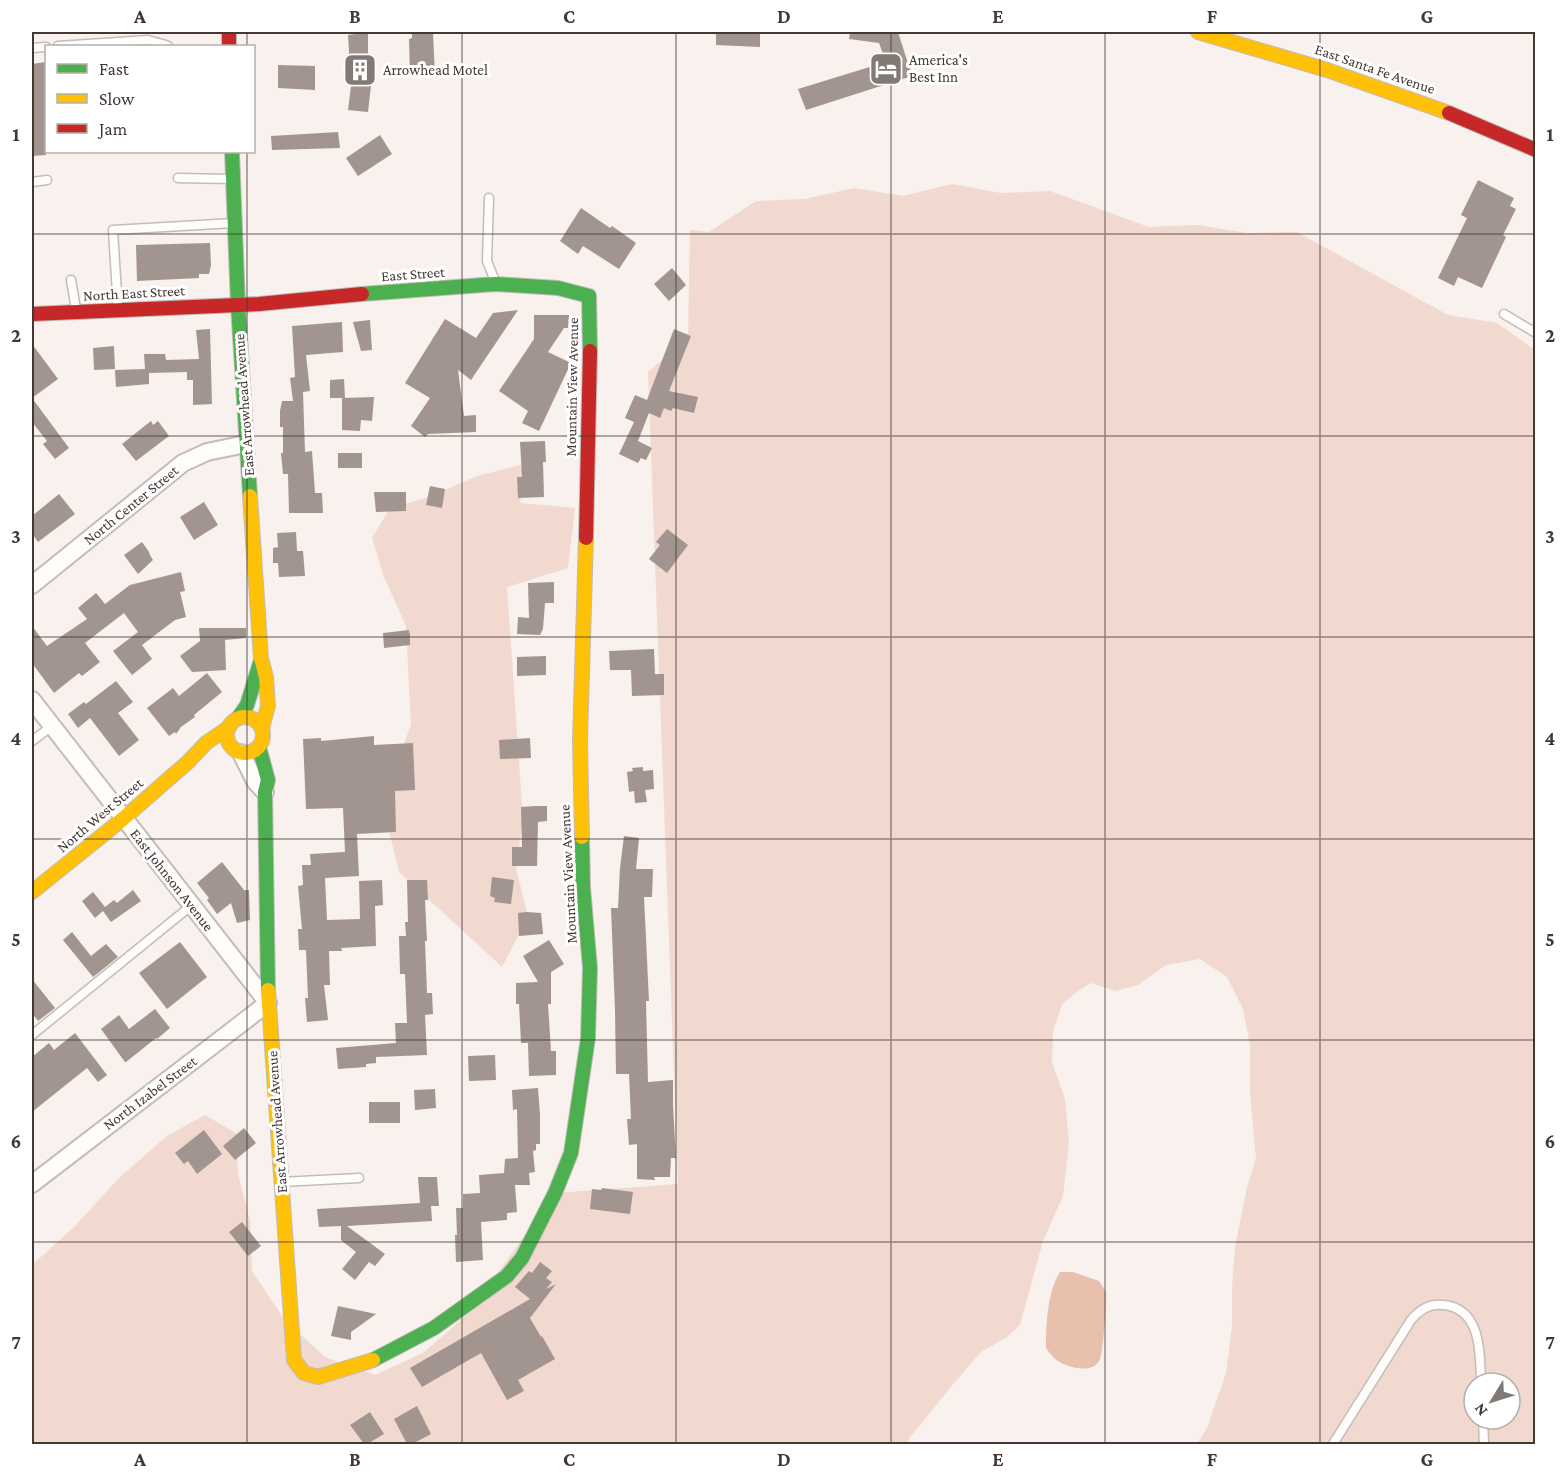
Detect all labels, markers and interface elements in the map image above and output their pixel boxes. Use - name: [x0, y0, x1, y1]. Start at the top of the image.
- text: A: [133, 5, 147, 27]
- text: B: [349, 5, 361, 27]
- text: C: [563, 5, 575, 27]
- text: D: [777, 5, 791, 27]
- text: E: [992, 5, 1004, 27]
- text: F: [1207, 5, 1218, 27]
- text: G: [1421, 5, 1434, 27]
- street label: East Santa Fe Avenue: [1313, 41, 1438, 97]
- legend: [45, 45, 255, 153]
- hotel icon: America's Best Inn: [868, 51, 904, 87]
- building icon: Arrowhead Motel: [342, 52, 378, 88]
- place label: America's Best Inn: [909, 52, 968, 85]
- text: Fast: [99, 59, 130, 79]
- place label: Arrowhead Motel: [383, 62, 488, 78]
- text: Slow: [99, 89, 135, 109]
- text: Jam: [97, 119, 128, 139]
- text: 1: [12, 123, 20, 145]
- text: 1: [1546, 123, 1554, 145]
- street label: East Street: [381, 264, 446, 284]
- street label: North East Street: [83, 282, 187, 304]
- street label: Mountain View Avenue: [563, 317, 581, 457]
- text: 2: [11, 324, 21, 346]
- text: 2: [1545, 324, 1555, 346]
- street label: East Arrowhead Avenue: [231, 333, 257, 477]
- street label: North Center Street: [81, 461, 182, 548]
- text: 3: [11, 525, 21, 547]
- text: 3: [1545, 525, 1555, 547]
- text: 4: [11, 727, 22, 749]
- text: 4: [1545, 727, 1556, 749]
- street label: North West Street: [54, 774, 147, 855]
- street label: Mountain View Avenue: [556, 804, 580, 944]
- street label: East Johnson Avenue: [126, 826, 217, 935]
- text: 5: [11, 928, 21, 950]
- text: 5: [1545, 928, 1555, 950]
- street label: East Arrowhead Avenue: [264, 1050, 290, 1194]
- street label: North Izabel Street: [100, 1052, 201, 1133]
- text: 6: [11, 1130, 21, 1152]
- text: 6: [1545, 1130, 1555, 1152]
- text: 7: [11, 1331, 21, 1353]
- text: 7: [1545, 1331, 1555, 1353]
- north arrow: [1462, 1371, 1522, 1431]
- text: N: [1470, 1400, 1491, 1419]
- text: A: [133, 1448, 147, 1470]
- text: B: [349, 1448, 361, 1470]
- text: C: [563, 1448, 575, 1470]
- text: D: [777, 1448, 791, 1470]
- text: E: [992, 1448, 1004, 1470]
- text: F: [1207, 1448, 1218, 1470]
- text: G: [1421, 1448, 1434, 1470]

